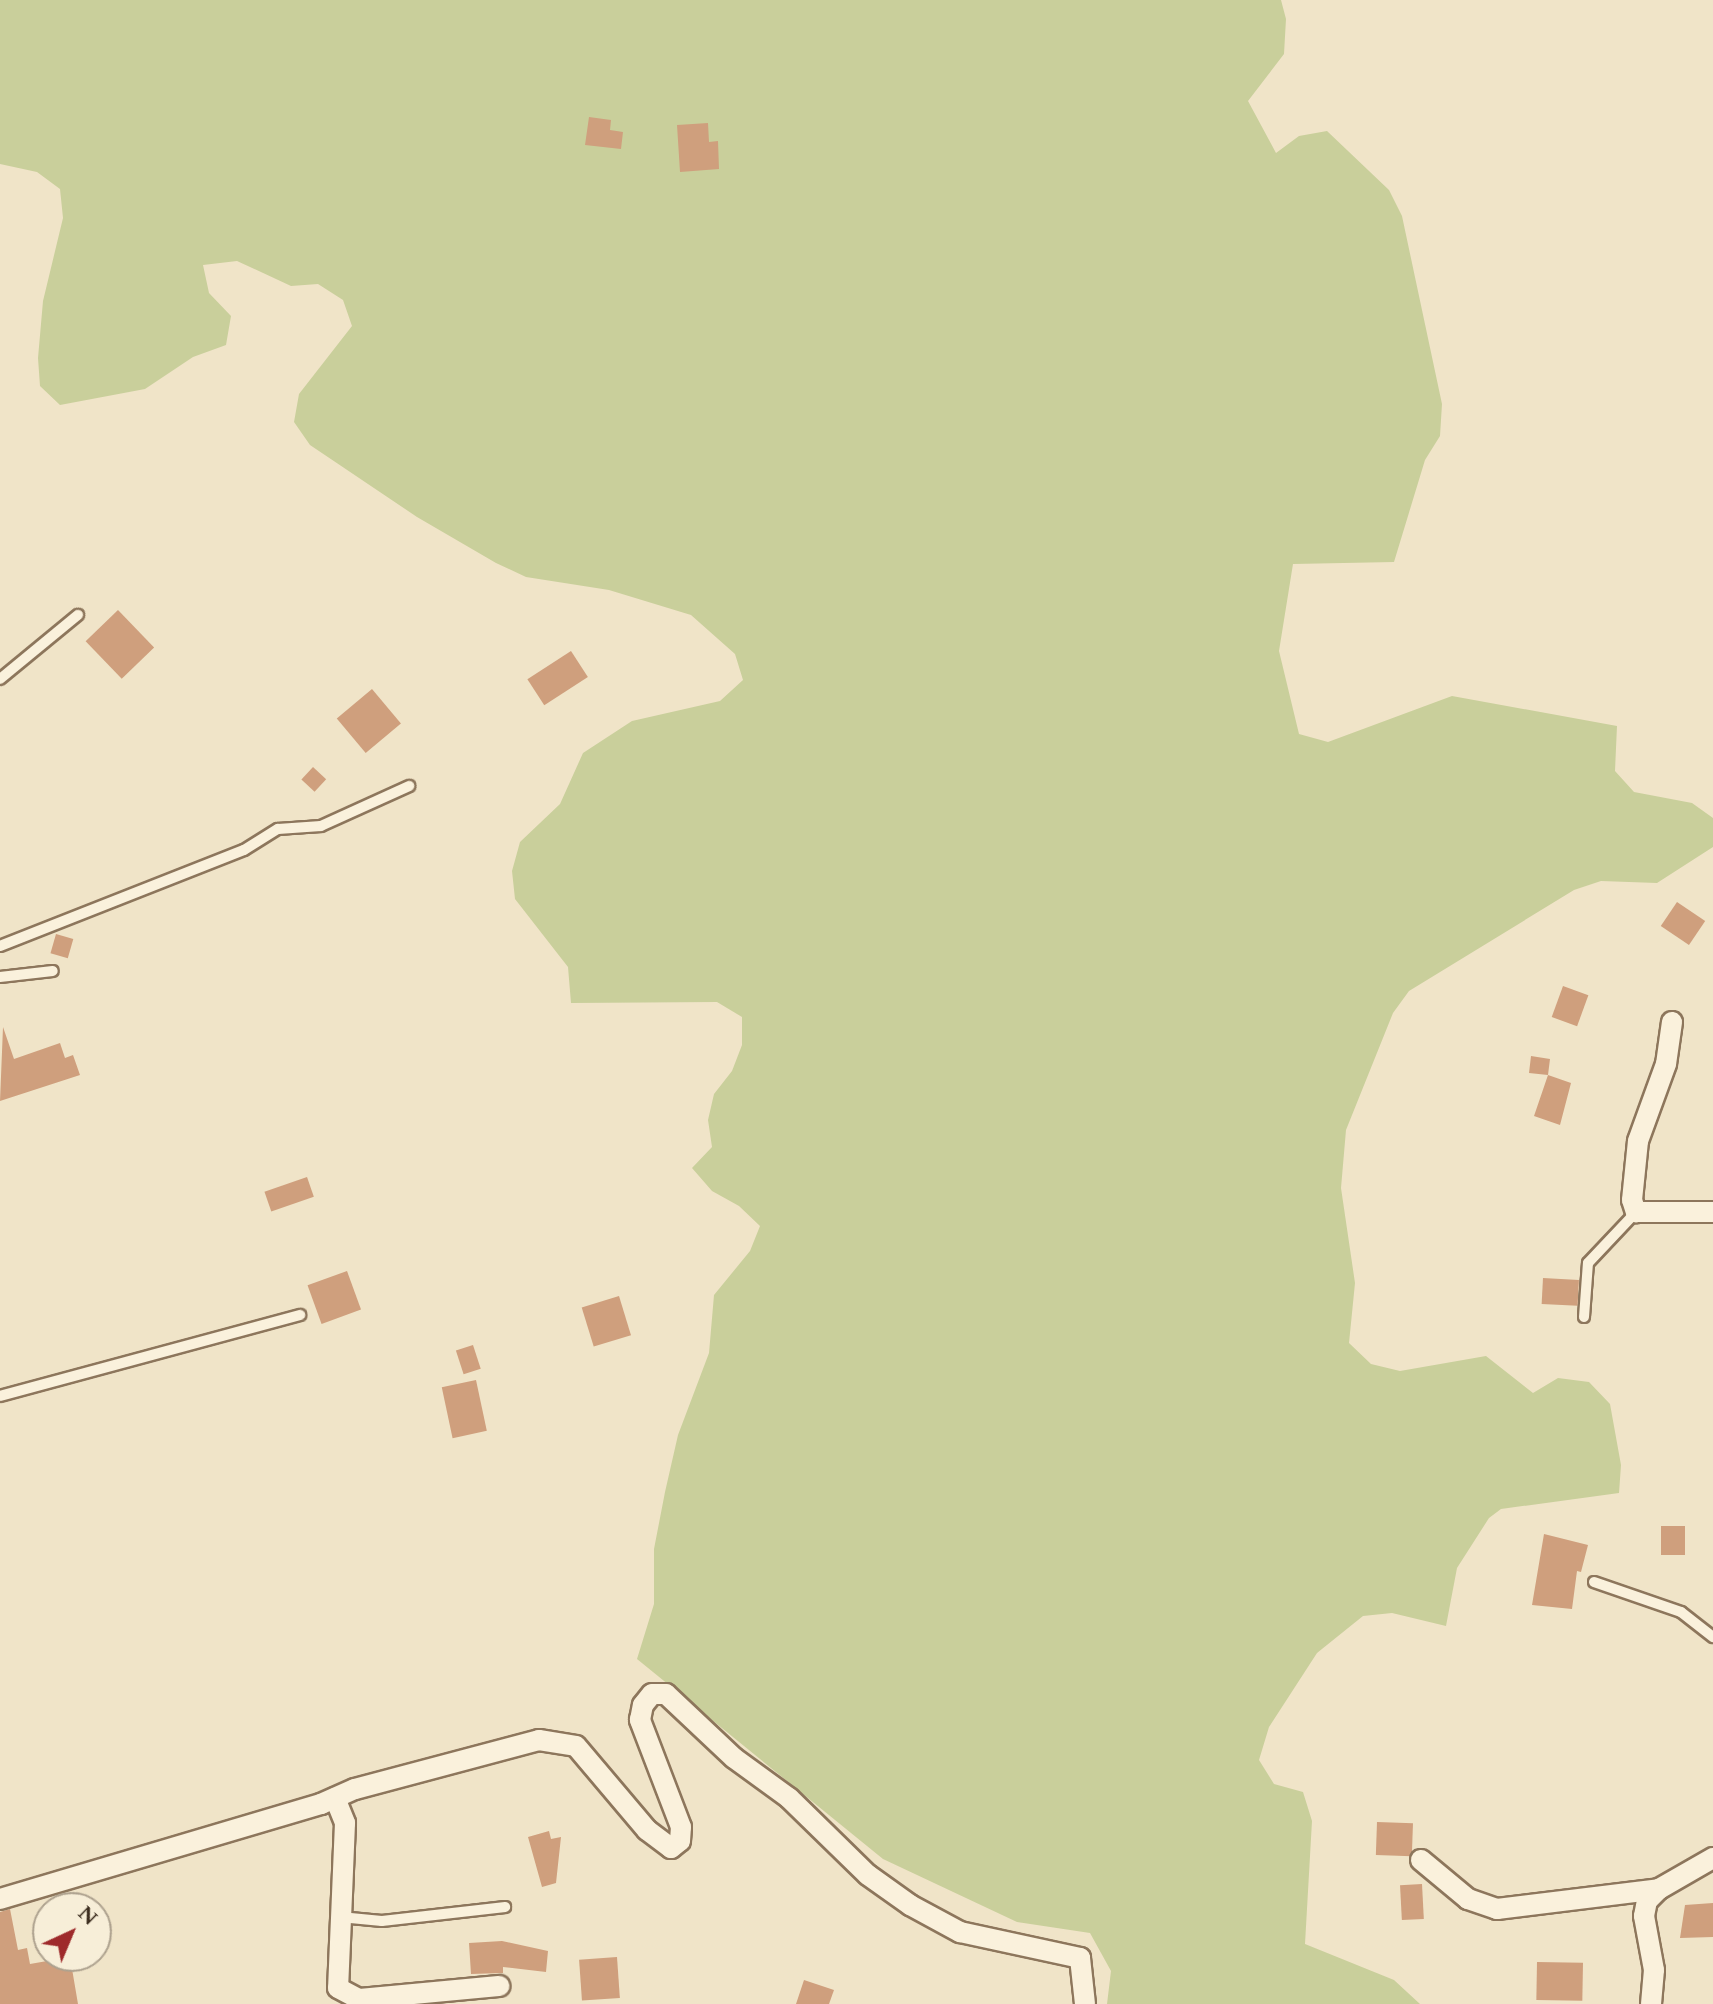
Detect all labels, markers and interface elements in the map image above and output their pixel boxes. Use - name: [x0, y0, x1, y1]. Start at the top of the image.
- north arrow: [32, 1892, 112, 1972]
- text: N: [70, 1898, 106, 1934]

